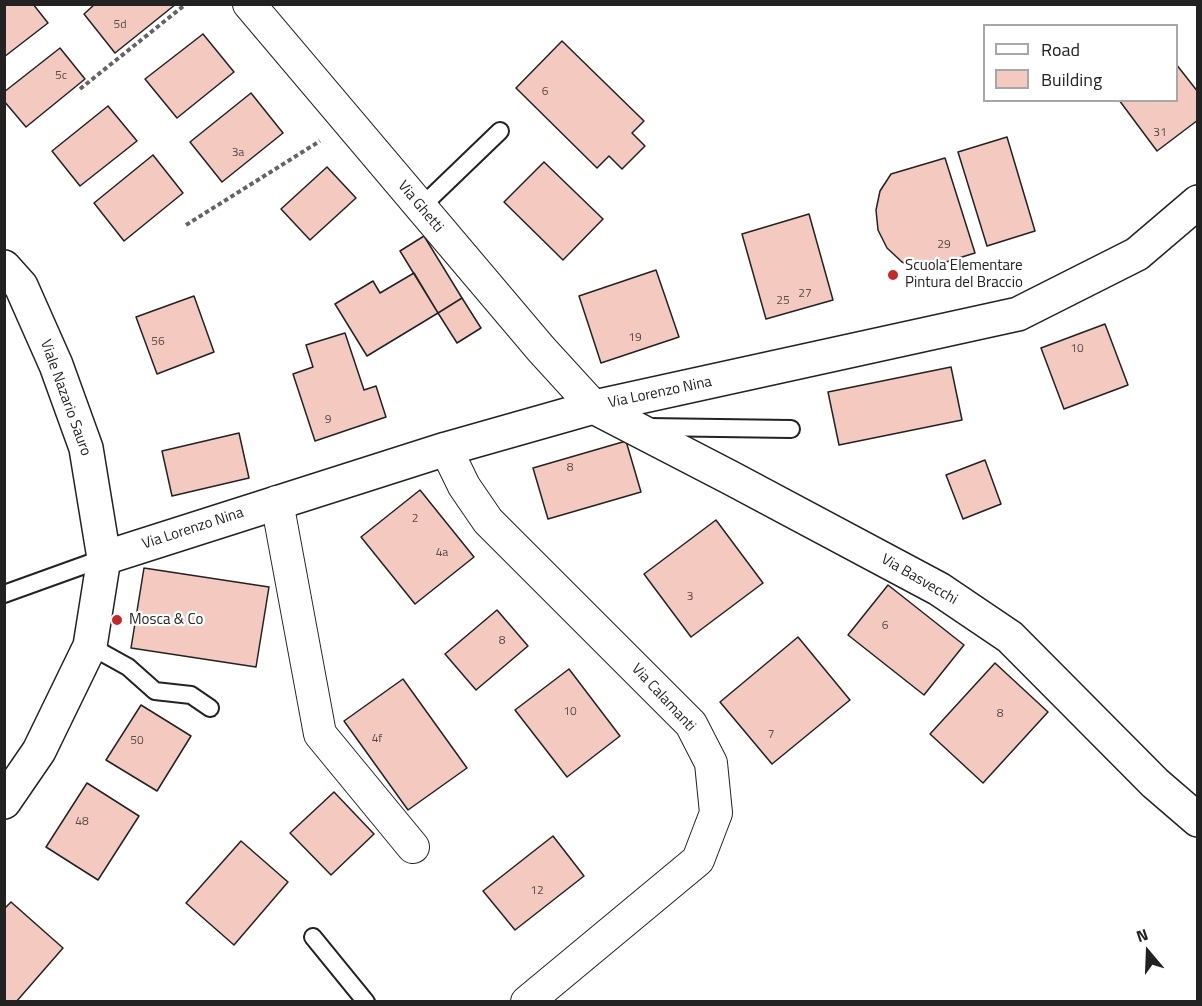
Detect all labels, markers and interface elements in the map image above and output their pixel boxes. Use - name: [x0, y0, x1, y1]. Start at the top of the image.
- house number: 5d: [113, 18, 127, 32]
- legend: [983, 24, 1178, 102]
- text: Road: [1041, 36, 1080, 63]
- text: Building: [1041, 66, 1102, 93]
- house number: 5c: [55, 69, 67, 83]
- house number: 6: [542, 85, 548, 99]
- house number: 31: [1153, 126, 1167, 140]
- house number: 3a: [232, 146, 244, 160]
- street label: Via Ghetti: [393, 178, 447, 236]
- house number: 29: [937, 238, 951, 252]
- place label: Scuola Elementare Pintura del Braccio: [905, 257, 1023, 292]
- marker: Scuola Elementare Pintura del Braccio: [886, 268, 900, 282]
- house number: 27: [798, 287, 812, 301]
- house number: 25: [776, 294, 790, 308]
- house number: 19: [628, 331, 642, 345]
- house number: 56: [151, 335, 165, 349]
- street label: Viale Nazario Sauro: [36, 338, 94, 458]
- house number: 10: [1070, 342, 1084, 356]
- street label: Via Lorenzo Nina: [607, 373, 713, 413]
- house number: 9: [325, 413, 331, 427]
- house number: 8: [567, 461, 573, 475]
- street label: Via Lorenzo Nina: [140, 504, 246, 554]
- house number: 2: [412, 512, 418, 526]
- house number: 4a: [436, 546, 448, 560]
- street label: Via Basvecchi: [878, 551, 960, 609]
- house number: 3: [687, 590, 693, 604]
- place label: Mosca & Co: [129, 611, 203, 629]
- marker: Mosca & Co: [110, 613, 124, 627]
- house number: 6: [882, 619, 888, 633]
- house number: 8: [499, 634, 505, 648]
- street label: Via Calamanti: [627, 660, 699, 736]
- house number: 10: [563, 705, 577, 719]
- house number: 8: [997, 707, 1003, 721]
- house number: 7: [768, 728, 774, 742]
- house number: 4f: [372, 732, 382, 746]
- house number: 50: [130, 734, 144, 748]
- house number: 48: [75, 815, 89, 829]
- house number: 12: [530, 884, 544, 898]
- north arrow: [1118, 922, 1178, 982]
- text: N: [1133, 922, 1151, 948]

